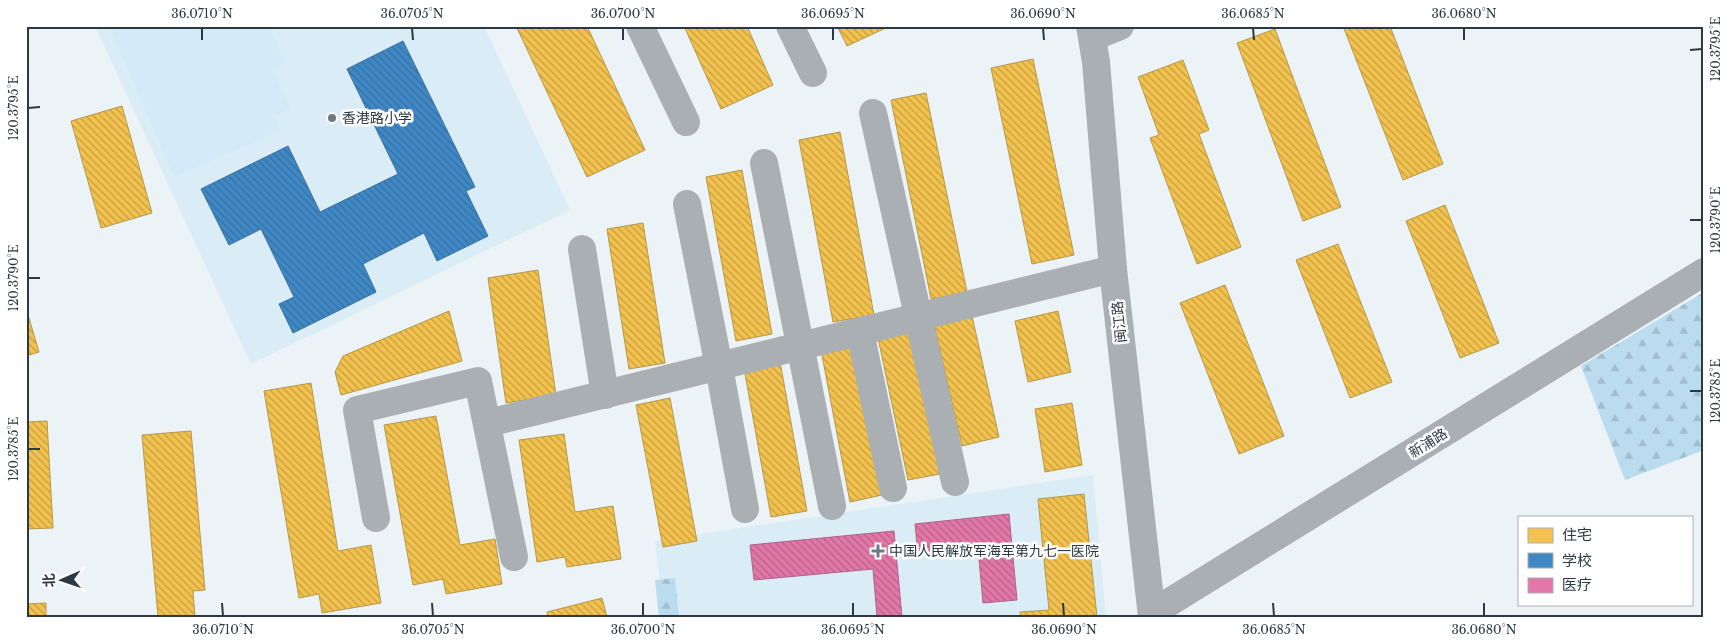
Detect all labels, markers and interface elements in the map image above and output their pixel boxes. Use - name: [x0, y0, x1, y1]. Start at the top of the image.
- text: 36.0710°N: [171, 6, 233, 21]
- text: 36.0705°N: [381, 6, 444, 21]
- text: 36.0700°N: [591, 6, 656, 21]
- text: 36.0695°N: [801, 6, 865, 21]
- text: 36.0690°N: [1010, 6, 1076, 21]
- text: 36.0685°N: [1221, 6, 1285, 21]
- text: 36.0680°N: [1431, 6, 1497, 21]
- text: 120.3795°E: [1708, 16, 1723, 82]
- text: 120.3795°E: [6, 75, 21, 141]
- place label: 香港路小学: [342, 109, 412, 127]
- marker: 香港路小学: [326, 112, 338, 124]
- text: 120.3790°E: [1708, 186, 1723, 253]
- text: 120.3790°E: [6, 244, 21, 311]
- street label: 闽江路: [1108, 300, 1130, 344]
- text: 120.3785°E: [1708, 358, 1723, 423]
- text: 120.3785°E: [6, 416, 21, 481]
- street label: 新浦路: [1405, 424, 1451, 462]
- legend: [1518, 516, 1692, 606]
- text: 住宅: [1562, 525, 1592, 544]
- place label: 中国人民解放军海军第九七一医院: [889, 542, 1099, 560]
- marker: 中国人民解放军海军第九七一医院: [871, 544, 885, 558]
- text: 学校: [1562, 551, 1592, 570]
- north arrow: [38, 556, 88, 606]
- text: 北: [40, 573, 58, 588]
- text: 医疗: [1562, 575, 1592, 594]
- text: 36.0710°N: [192, 622, 254, 637]
- text: 36.0705°N: [402, 622, 465, 637]
- text: 36.0700°N: [611, 622, 676, 637]
- text: 36.0695°N: [821, 622, 885, 637]
- text: 36.0690°N: [1031, 622, 1097, 637]
- text: 36.0685°N: [1242, 622, 1306, 637]
- text: 36.0680°N: [1451, 622, 1517, 637]

